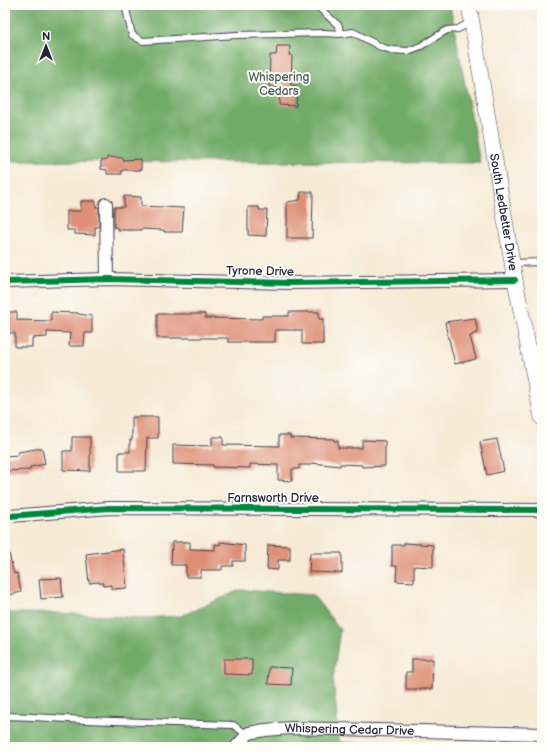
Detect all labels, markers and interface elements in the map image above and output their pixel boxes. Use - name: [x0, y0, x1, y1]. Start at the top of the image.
- north arrow: [26, 26, 66, 66]
- text: N: [42, 30, 50, 43]
- park label: Whispering Cedars: [249, 70, 309, 99]
- street label: South Ledbetter Drive: [486, 152, 520, 272]
- street label: Tyrone Drive: [226, 263, 294, 280]
- street label: Farnsworth Drive: [227, 491, 319, 506]
- street label: Whispering Cedar Drive: [284, 721, 414, 739]

